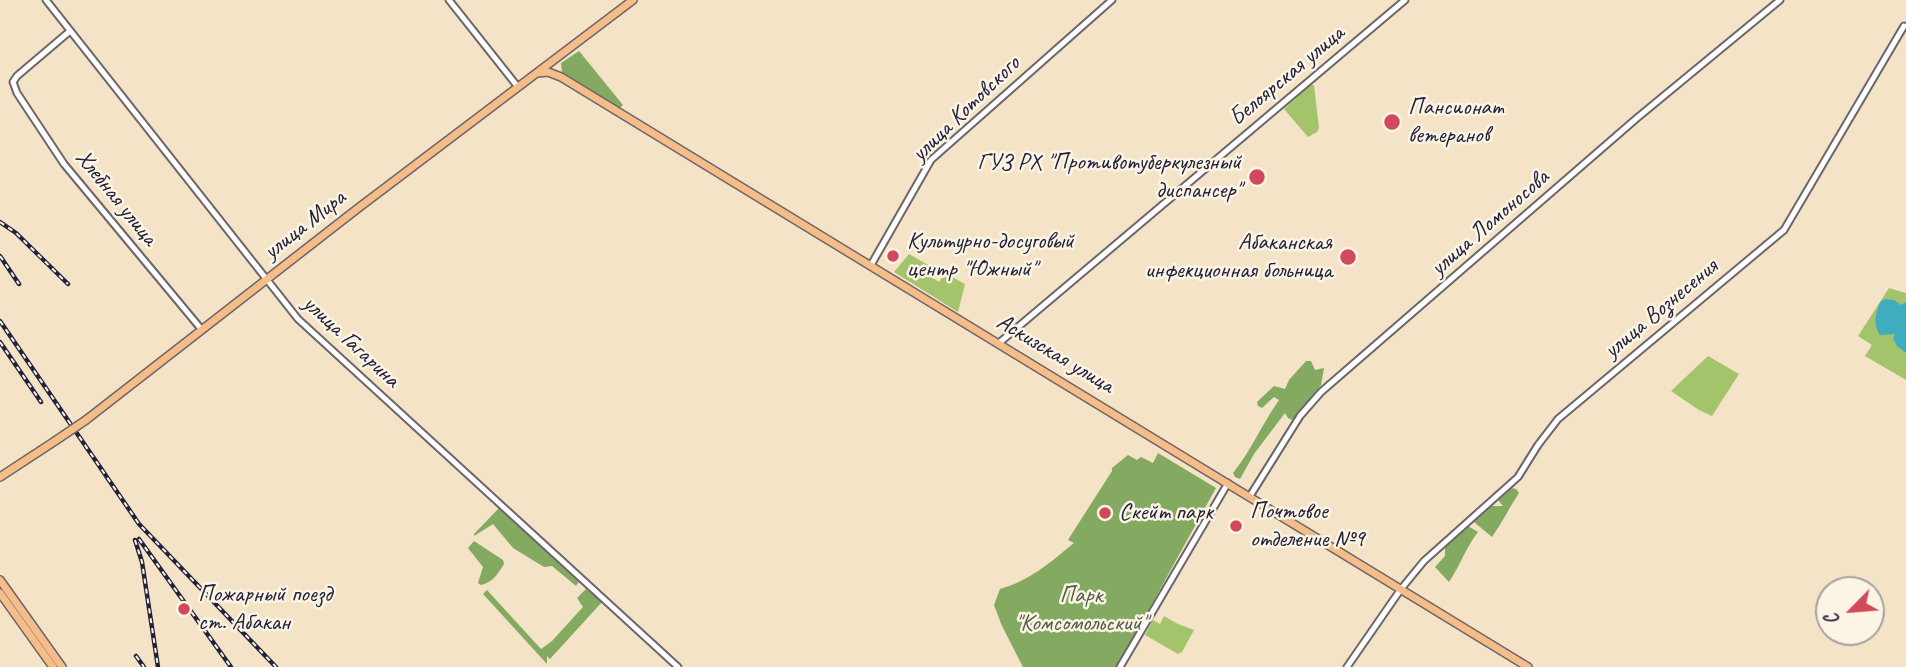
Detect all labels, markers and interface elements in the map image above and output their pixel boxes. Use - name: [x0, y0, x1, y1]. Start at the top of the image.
- street label: Белоярская улица: [1224, 19, 1350, 133]
- street label: улица Котовского: [906, 50, 1026, 168]
- place label: Пансионат ветеранов: [1408, 94, 1503, 150]
- marker: Пансионат ветеранов: [1382, 112, 1402, 132]
- street label: Хлебная улица: [69, 144, 163, 252]
- place label: ГУЗ РХ "Противотуберкулезный диспансер": [977, 149, 1241, 205]
- street label: улица Ломоносова: [1425, 163, 1555, 283]
- marker: ГУЗ РХ "Противотуберкулезный диспансер": [1247, 167, 1267, 187]
- street label: улица Мира: [258, 184, 352, 266]
- place label: Культурно-досуговый центр "Южный": [907, 228, 1074, 284]
- place label: Абаканская инфекционная больница: [1145, 229, 1332, 285]
- marker: Абаканская инфекционная больница: [1338, 247, 1358, 267]
- marker: Культурно-досуговый центр "Южный": [885, 248, 901, 264]
- street label: улица Вознесения: [1598, 253, 1724, 365]
- street label: улица Гагарина: [296, 290, 406, 394]
- street label: Аскизская улица: [991, 308, 1119, 400]
- place label: Почтовое отделение №9: [1250, 498, 1365, 554]
- place label: Скейт парк: [1119, 499, 1213, 527]
- marker: Скейт парк: [1097, 505, 1113, 521]
- marker: Почтовое отделение №9: [1228, 518, 1244, 534]
- north arrow: [1815, 576, 1885, 646]
- place label: Пожарный поезд ст. Абакан: [198, 581, 332, 637]
- park label: Парк "Комсомольский": [1015, 582, 1147, 638]
- marker: Пожарный поезд ст. Абакан: [176, 601, 192, 617]
- text: С: [1820, 610, 1846, 628]

